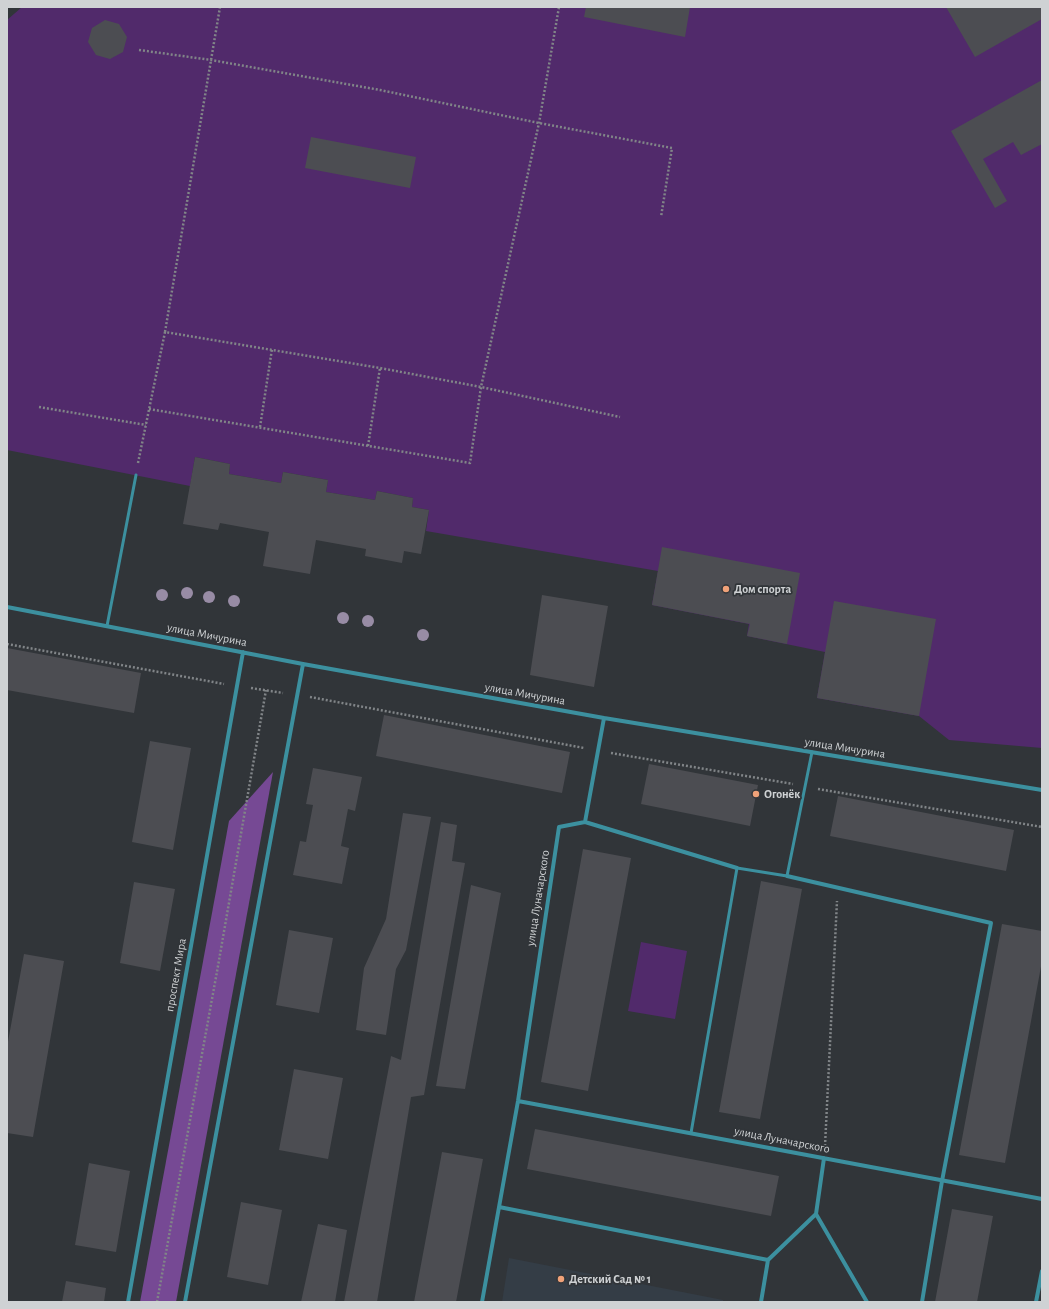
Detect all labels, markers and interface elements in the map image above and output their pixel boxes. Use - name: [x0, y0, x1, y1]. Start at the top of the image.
- place label: Дом спорта: [734, 582, 791, 596]
- marker: Дом спорта: [721, 584, 731, 594]
- street label: улица Мичурина: [166, 620, 248, 650]
- street label: улица Мичурина: [484, 680, 566, 708]
- street label: улица Мичурина: [804, 735, 886, 761]
- place label: Огонёк: [764, 787, 800, 801]
- marker: Огонёк: [751, 789, 761, 799]
- street label: улица Луначарского: [523, 849, 553, 947]
- street label: проспект Мира: [162, 937, 190, 1013]
- street label: улица Луначарского: [733, 1124, 831, 1156]
- place label: Детский Сад № 1: [569, 1272, 651, 1286]
- marker: Детский Сад № 1: [556, 1274, 566, 1284]

